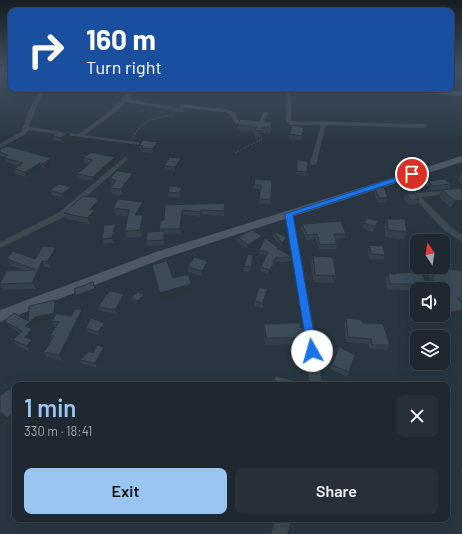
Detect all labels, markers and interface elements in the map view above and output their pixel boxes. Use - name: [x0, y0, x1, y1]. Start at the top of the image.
- text: 160 m: [86, 22, 156, 56]
- icon: right: [20, 24, 72, 76]
- text: Turn right: [86, 56, 162, 78]
- pin: [395, 157, 429, 191]
- icon: arrive: [401, 163, 423, 185]
- north arrow: [410, 234, 450, 274]
- map controls: [410, 234, 450, 370]
- button: sound: [410, 282, 450, 322]
- position arrow: [291, 330, 333, 372]
- button: layers: [410, 330, 450, 370]
- text: 1 min: [24, 393, 76, 422]
- button: close: [396, 395, 438, 437]
- text: 330 m · 18:41: [24, 423, 92, 439]
- button: Exit: [24, 468, 227, 514]
- button: Share: [235, 468, 438, 514]

